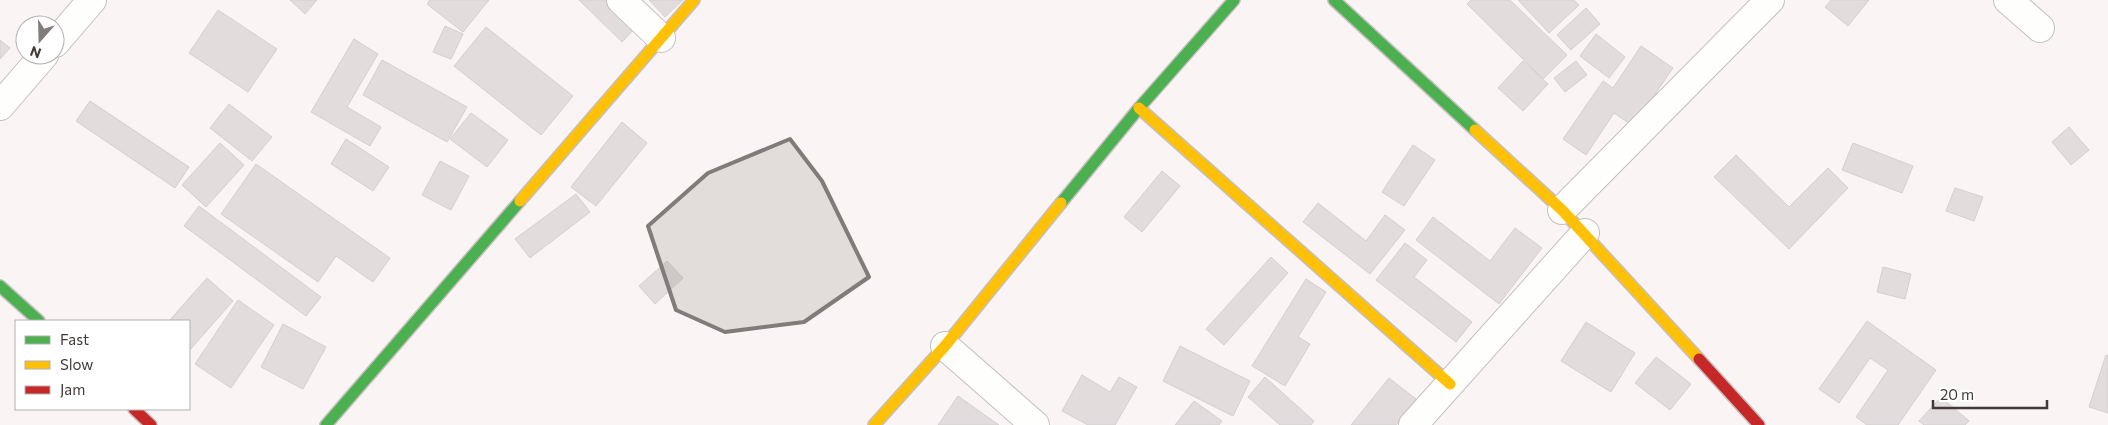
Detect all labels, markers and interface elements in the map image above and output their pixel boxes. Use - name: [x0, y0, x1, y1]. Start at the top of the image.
- north arrow: [15, 15, 65, 65]
- text: N: [28, 43, 43, 62]
- legend: [15, 320, 190, 410]
- text: Fast: [60, 330, 89, 348]
- text: Slow: [60, 355, 93, 373]
- scale bar: [1933, 378, 2047, 410]
- text: Jam: [60, 380, 85, 398]
- text: 20 m: [1940, 385, 1974, 403]

